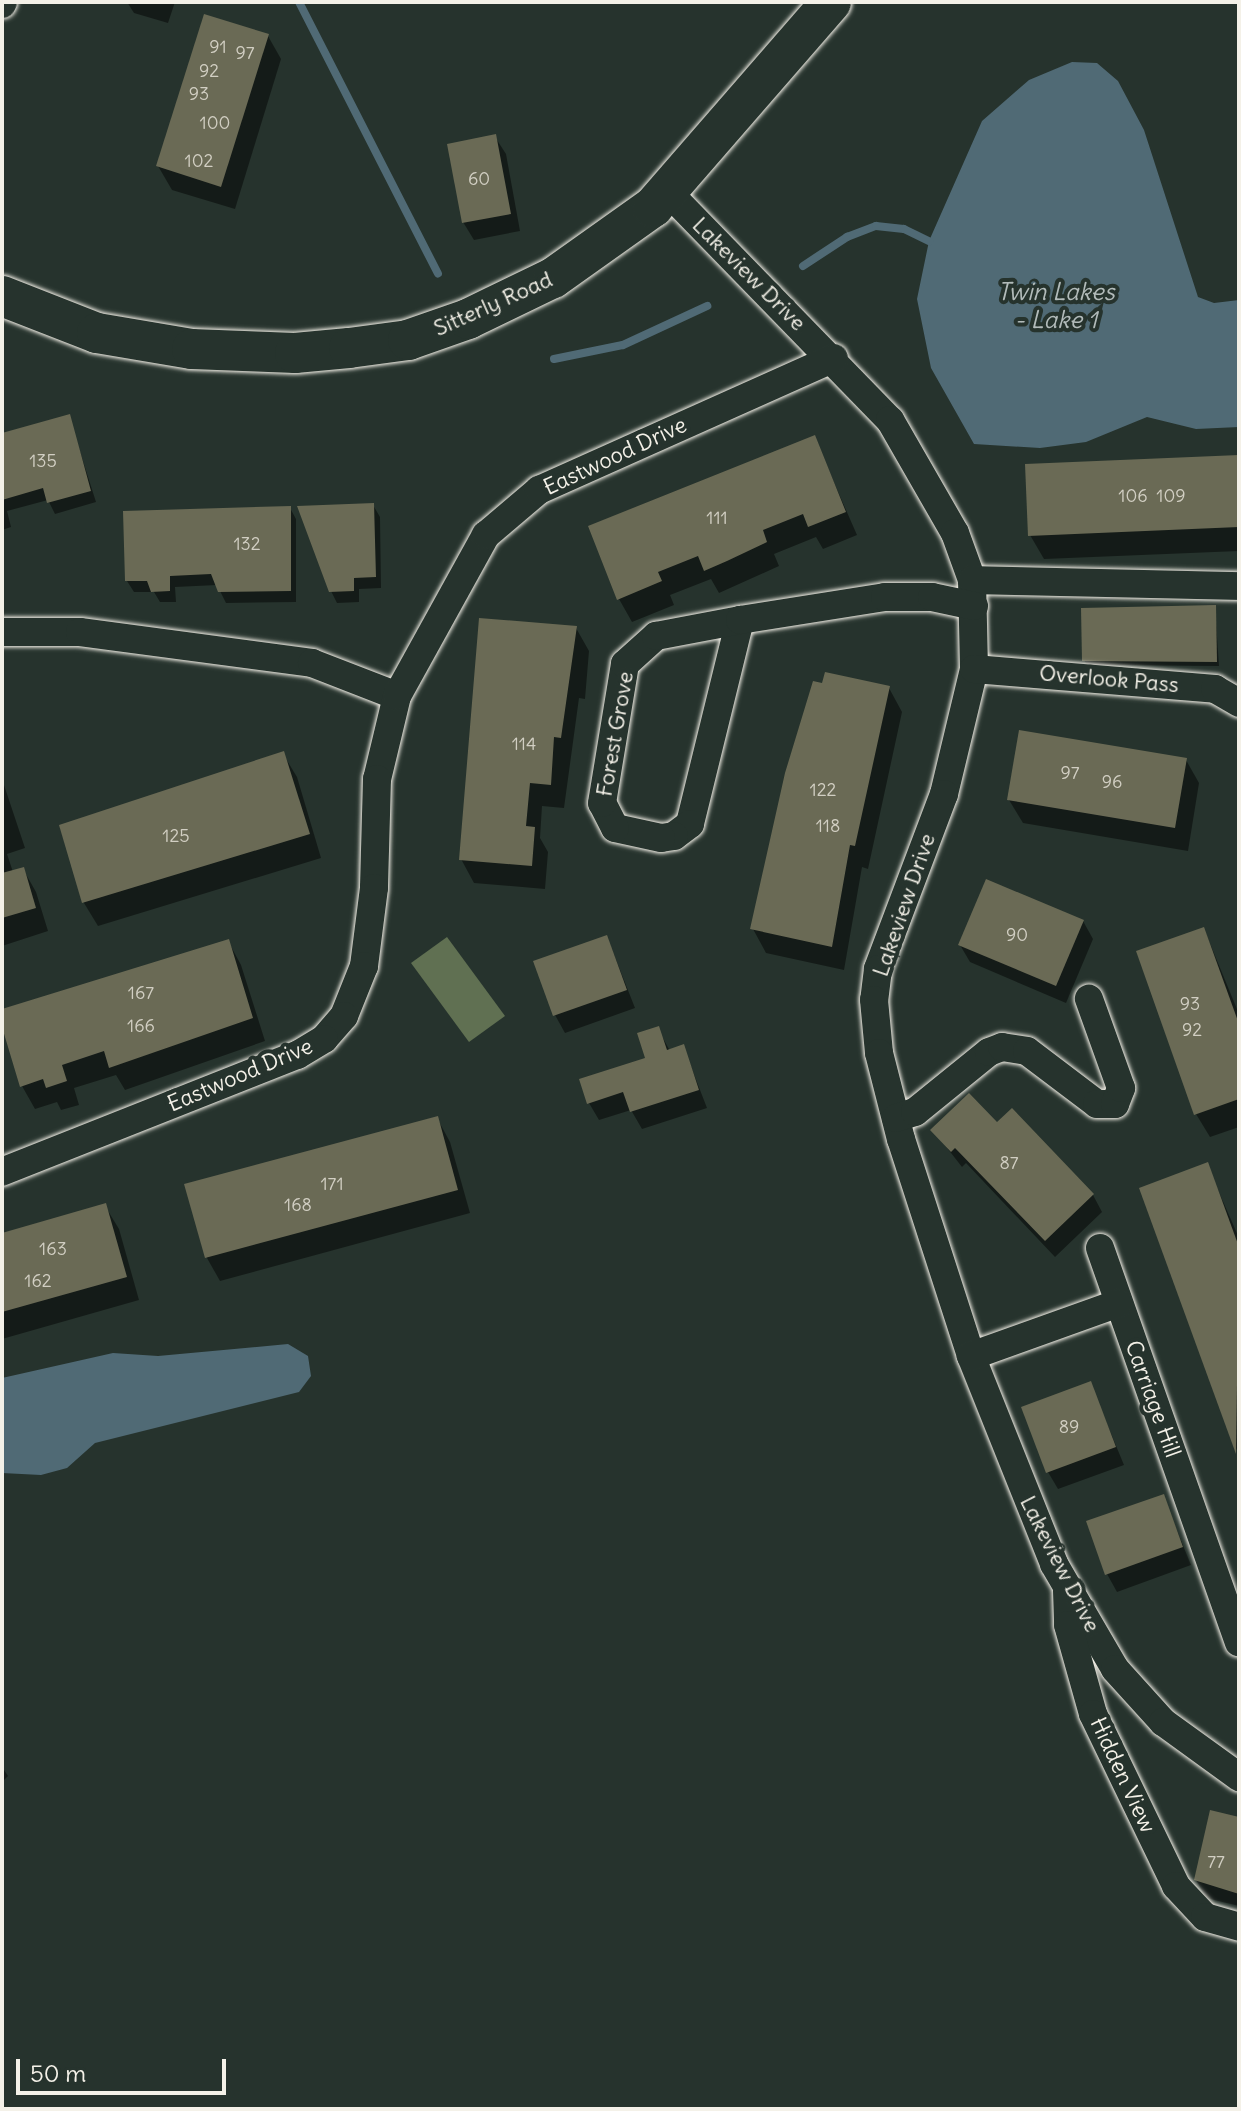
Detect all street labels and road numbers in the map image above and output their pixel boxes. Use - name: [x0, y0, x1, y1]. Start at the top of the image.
- street label: Lakeview Drive: [687, 212, 811, 336]
- street label: Sitterly Road: [430, 266, 556, 342]
- street label: Eastwood Drive: [539, 411, 691, 501]
- street label: Overlook Pass: [1038, 660, 1180, 698]
- street label: Forest Grove: [591, 670, 639, 798]
- street label: Lakeview Drive: [867, 830, 941, 980]
- street label: Eastwood Drive: [164, 1033, 316, 1117]
- street label: Carriage Hill: [1120, 1337, 1186, 1461]
- street label: Lakeview Drive: [1014, 1491, 1106, 1637]
- street label: Hidden View: [1085, 1713, 1161, 1837]

